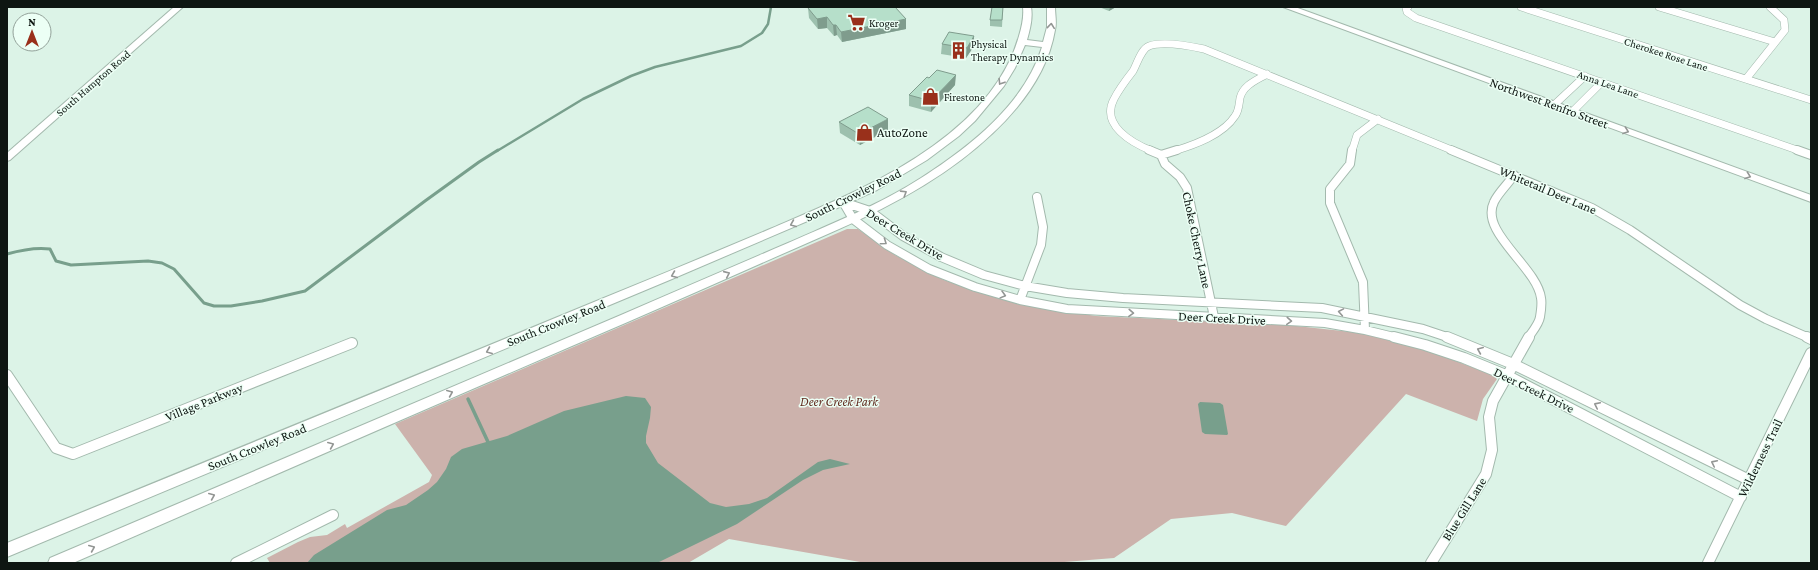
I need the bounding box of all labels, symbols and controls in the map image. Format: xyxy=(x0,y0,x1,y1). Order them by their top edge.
north arrow xyxy=(12,12,52,52)
supermarket icon: Kroger xyxy=(846,13,866,33)
text: N xyxy=(28,16,36,28)
place label: Kroger xyxy=(869,17,899,30)
one-way arrow xyxy=(1046,23,1055,29)
street label: Cherokee Rose Lane xyxy=(1623,35,1709,73)
place label: Physical Therapy Dynamics xyxy=(971,38,1053,64)
building icon: Physical Therapy Dynamics xyxy=(948,40,968,60)
street label: South Hampton Road xyxy=(53,47,133,119)
street label: Anna Lea Lane xyxy=(1576,68,1640,100)
street label: Northwest Renfro Street xyxy=(1488,75,1611,132)
one-way arrow xyxy=(999,78,1006,85)
shop icon: Firestone xyxy=(921,87,941,107)
place label: Firestone xyxy=(944,91,985,103)
shop icon: AutoZone xyxy=(854,122,874,142)
place label: AutoZone xyxy=(877,125,928,140)
one-way arrow xyxy=(1622,127,1629,135)
street label: Whitetail Deer Lane xyxy=(1497,163,1599,217)
street label: South Crowley Road xyxy=(803,165,904,225)
one-way arrow xyxy=(1744,171,1751,180)
street label: Choke Cherry Lane xyxy=(1179,190,1215,290)
one-way arrow xyxy=(900,191,907,198)
street label: Deer Creek Drive xyxy=(864,205,947,263)
one-way arrow xyxy=(790,219,797,227)
one-way arrow xyxy=(880,237,887,244)
one-way arrow xyxy=(670,270,677,278)
one-way arrow xyxy=(723,271,730,279)
one-way arrow xyxy=(999,290,1006,299)
street label: South Crowley Road xyxy=(504,296,608,350)
street label: Deer Creek Drive xyxy=(1178,308,1266,328)
one-way arrow xyxy=(1338,308,1344,316)
one-way arrow xyxy=(1128,309,1134,318)
one-way arrow xyxy=(1286,316,1292,325)
one-way arrow xyxy=(485,346,493,354)
one-way arrow xyxy=(1476,346,1483,354)
street label: Deer Creek Drive xyxy=(1491,364,1577,416)
street label: Village Parkway xyxy=(163,379,246,424)
one-way arrow xyxy=(447,390,454,398)
park label: Deer Creek Park xyxy=(800,394,879,409)
one-way arrow xyxy=(1594,402,1602,410)
street label: Wilderness Trail xyxy=(1735,416,1786,500)
street label: South Crowley Road xyxy=(205,420,309,474)
one-way arrow xyxy=(327,442,334,450)
one-way arrow xyxy=(1711,460,1718,468)
street label: Blue Gill Lane xyxy=(1439,474,1489,543)
one-way arrow xyxy=(207,493,215,501)
one-way arrow xyxy=(89,544,96,552)

